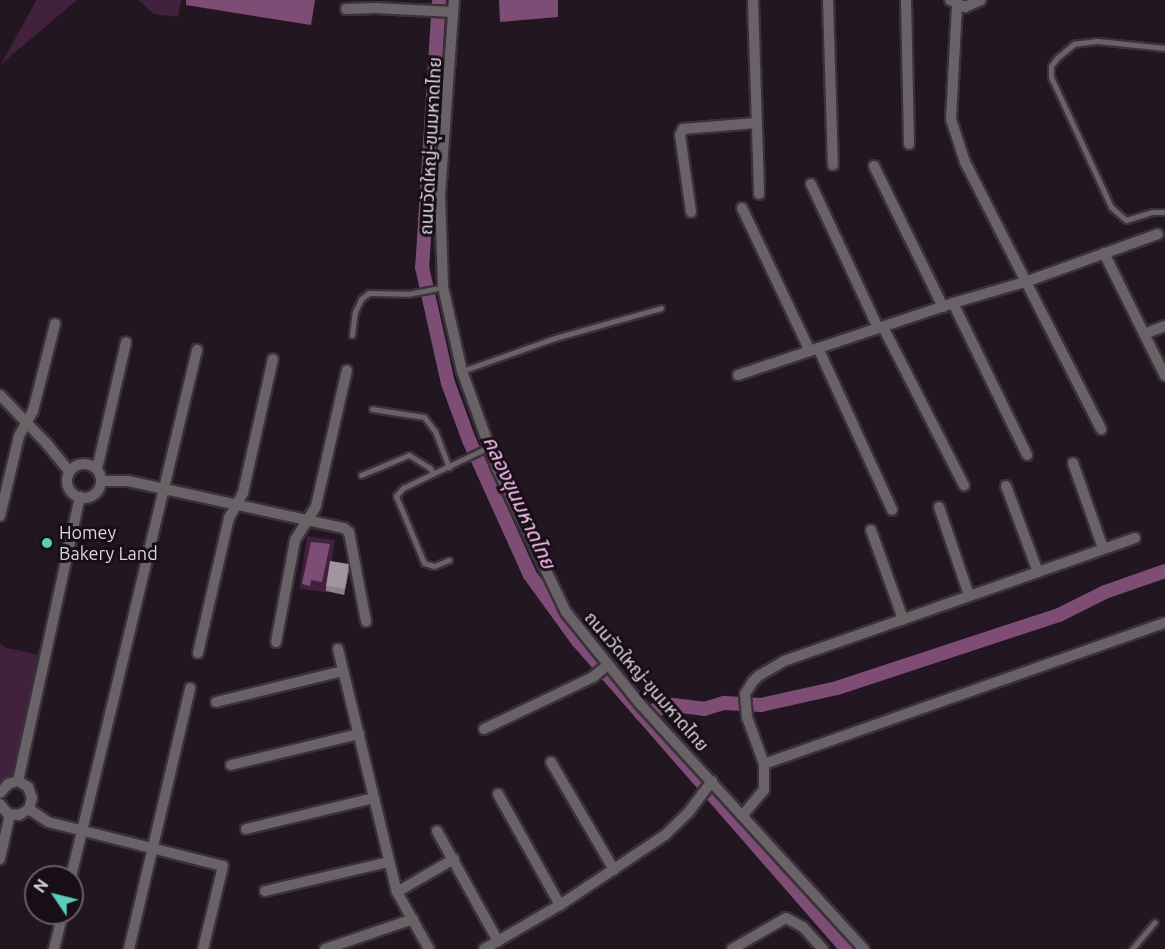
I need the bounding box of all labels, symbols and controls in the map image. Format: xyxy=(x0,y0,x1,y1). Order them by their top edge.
street label: ถนนวัดใหญ่-ขุนมหาดไทย xyxy=(415,56,445,236)
water label: คลองขุนมหาดไทย xyxy=(479,432,561,572)
place label: Homey Bakery Land xyxy=(59,522,158,564)
marker: Homey Bakery Land xyxy=(40,536,54,550)
street label: ถนนวัดใหญ่-ขุนมหาดไทย xyxy=(580,607,714,755)
north arrow xyxy=(24,865,84,925)
text: N xyxy=(30,876,52,896)

